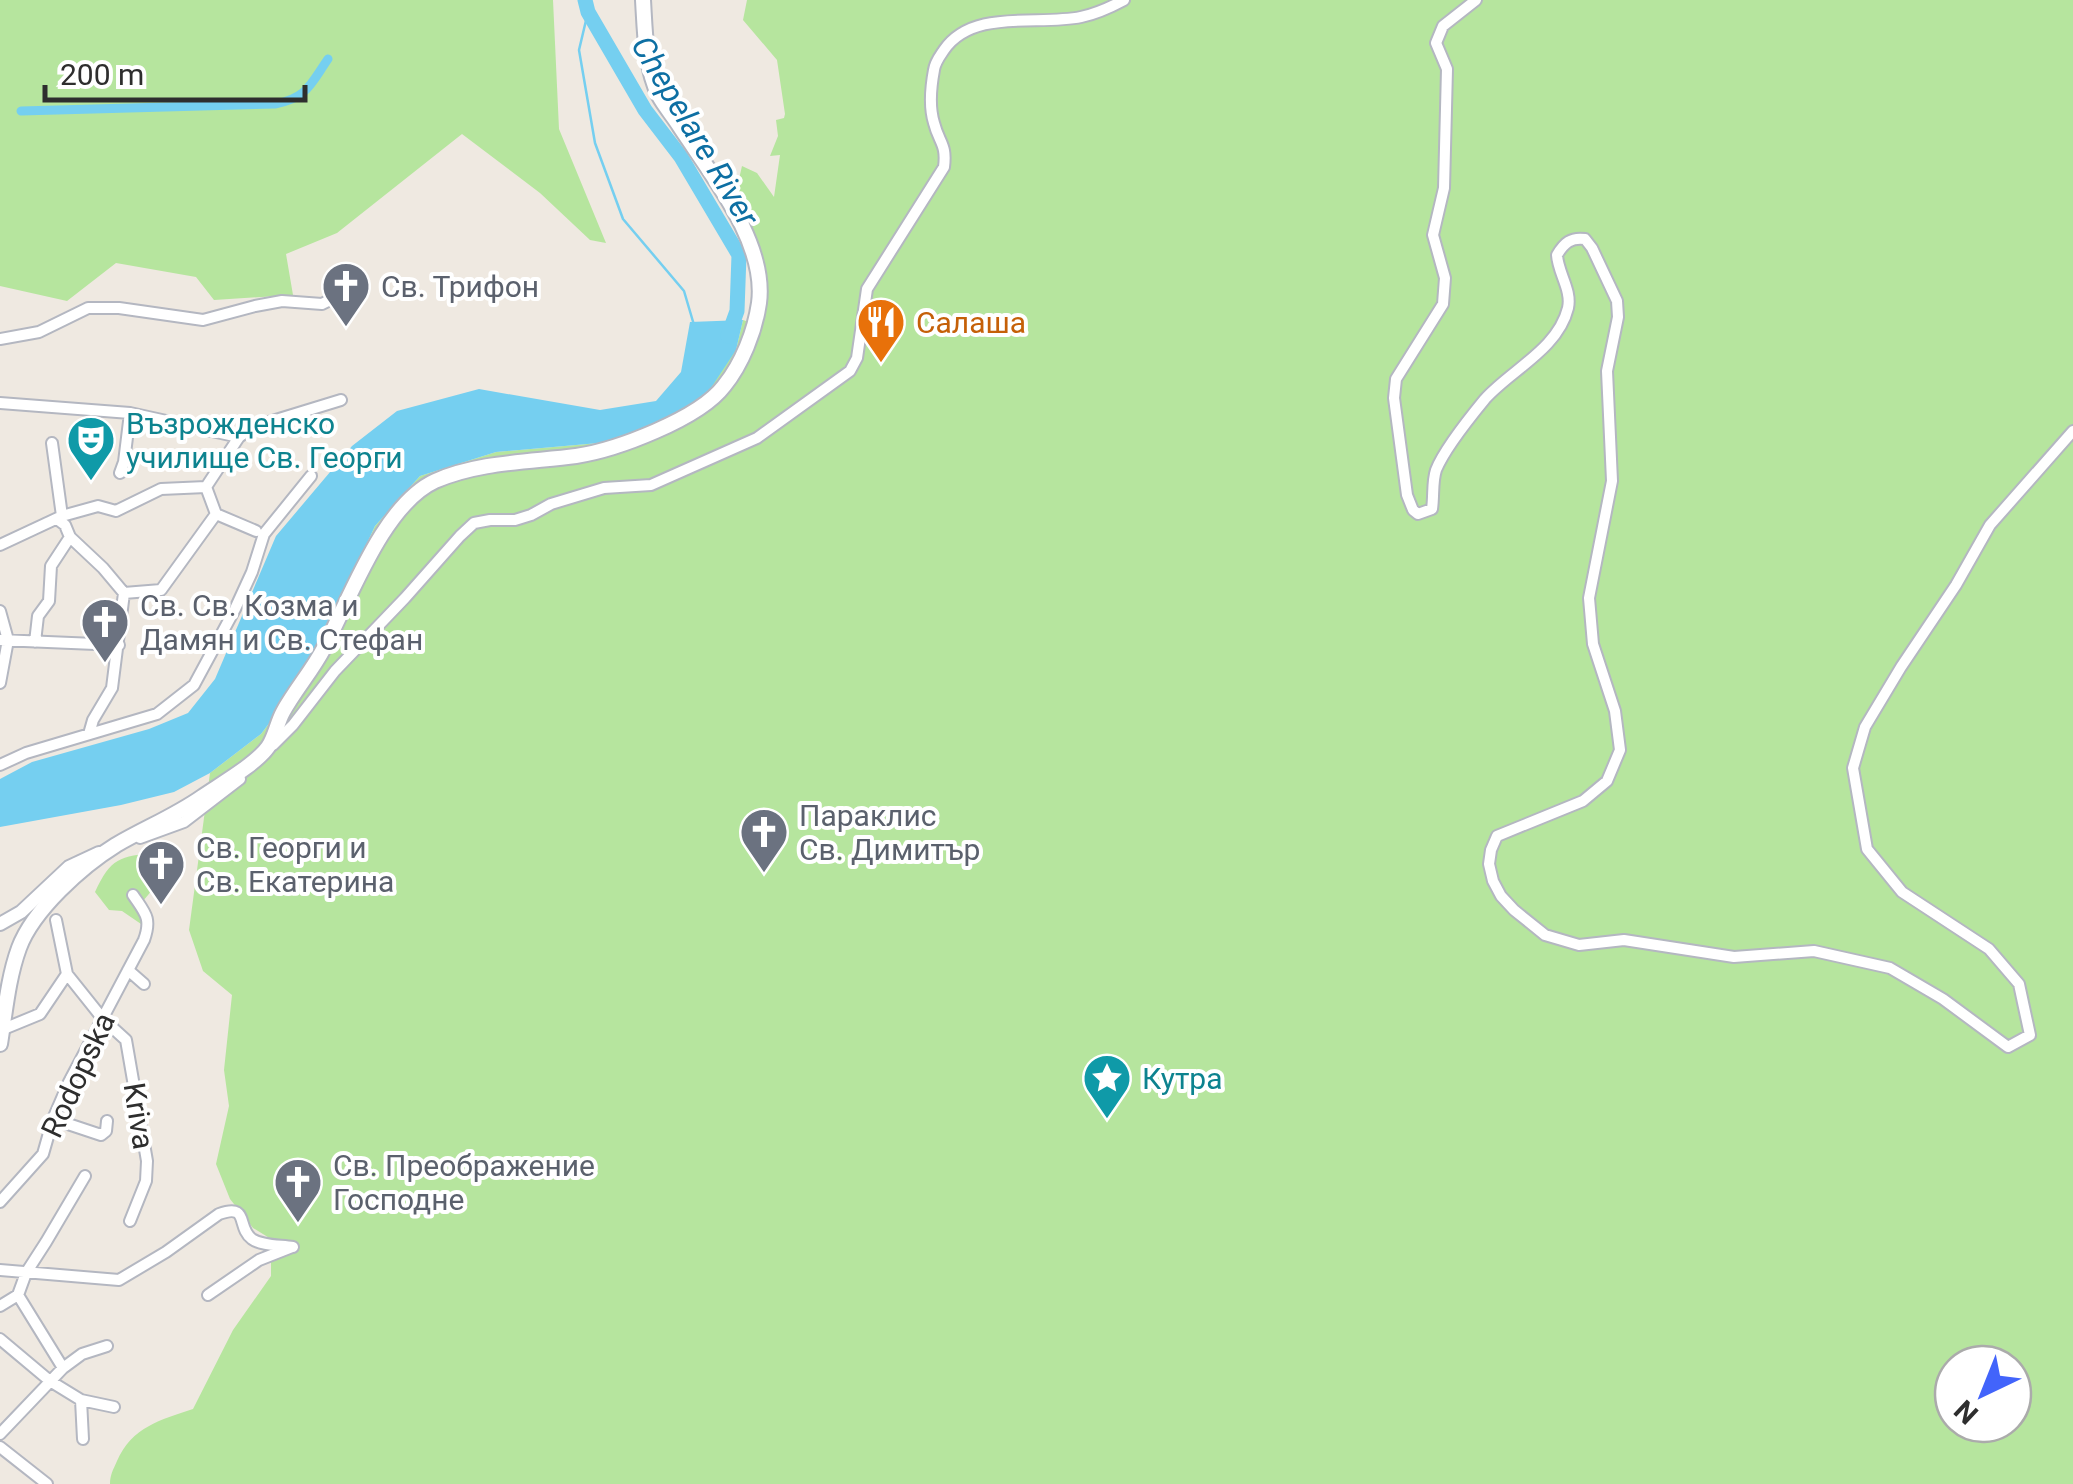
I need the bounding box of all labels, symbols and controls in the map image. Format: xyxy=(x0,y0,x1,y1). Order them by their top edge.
water label: Chepelare River xyxy=(623,29,767,234)
scale bar xyxy=(45,40,305,102)
text: 200 m xyxy=(60,57,144,92)
church icon: Св. Трифон xyxy=(320,260,372,328)
place label: Св. Трифон xyxy=(381,269,539,304)
restaurant icon: Салаша xyxy=(855,296,907,364)
place label: Салаша xyxy=(916,305,1026,340)
place label: Възрожденско училище Св. Георги xyxy=(126,406,403,475)
theatre icon: Възрожденско училище Св. Георги xyxy=(65,414,117,482)
place label: Св. Св. Козма и Дамян и Св. Стефан xyxy=(140,588,423,657)
church icon: Св. Св. Козма и Дамян и Св. Стефан xyxy=(79,596,131,664)
place label: Параклис Св. Димитър xyxy=(799,798,980,867)
church icon: Параклис Св. Димитър xyxy=(738,806,790,874)
place label: Св. Георги и Св. Екатерина xyxy=(196,830,394,899)
church icon: Св. Георги и Св. Екатерина xyxy=(135,838,187,906)
street label: Rodopska xyxy=(34,1007,122,1143)
place icon: Кутра xyxy=(1081,1052,1133,1120)
place label: Кутра xyxy=(1142,1061,1222,1096)
street label: Kriva xyxy=(116,1080,162,1152)
place label: Св. Преображение Господне xyxy=(333,1148,595,1217)
church icon: Св. Преображение Господне xyxy=(272,1156,324,1224)
north arrow xyxy=(1933,1344,2033,1444)
text: N xyxy=(1948,1393,1985,1431)

